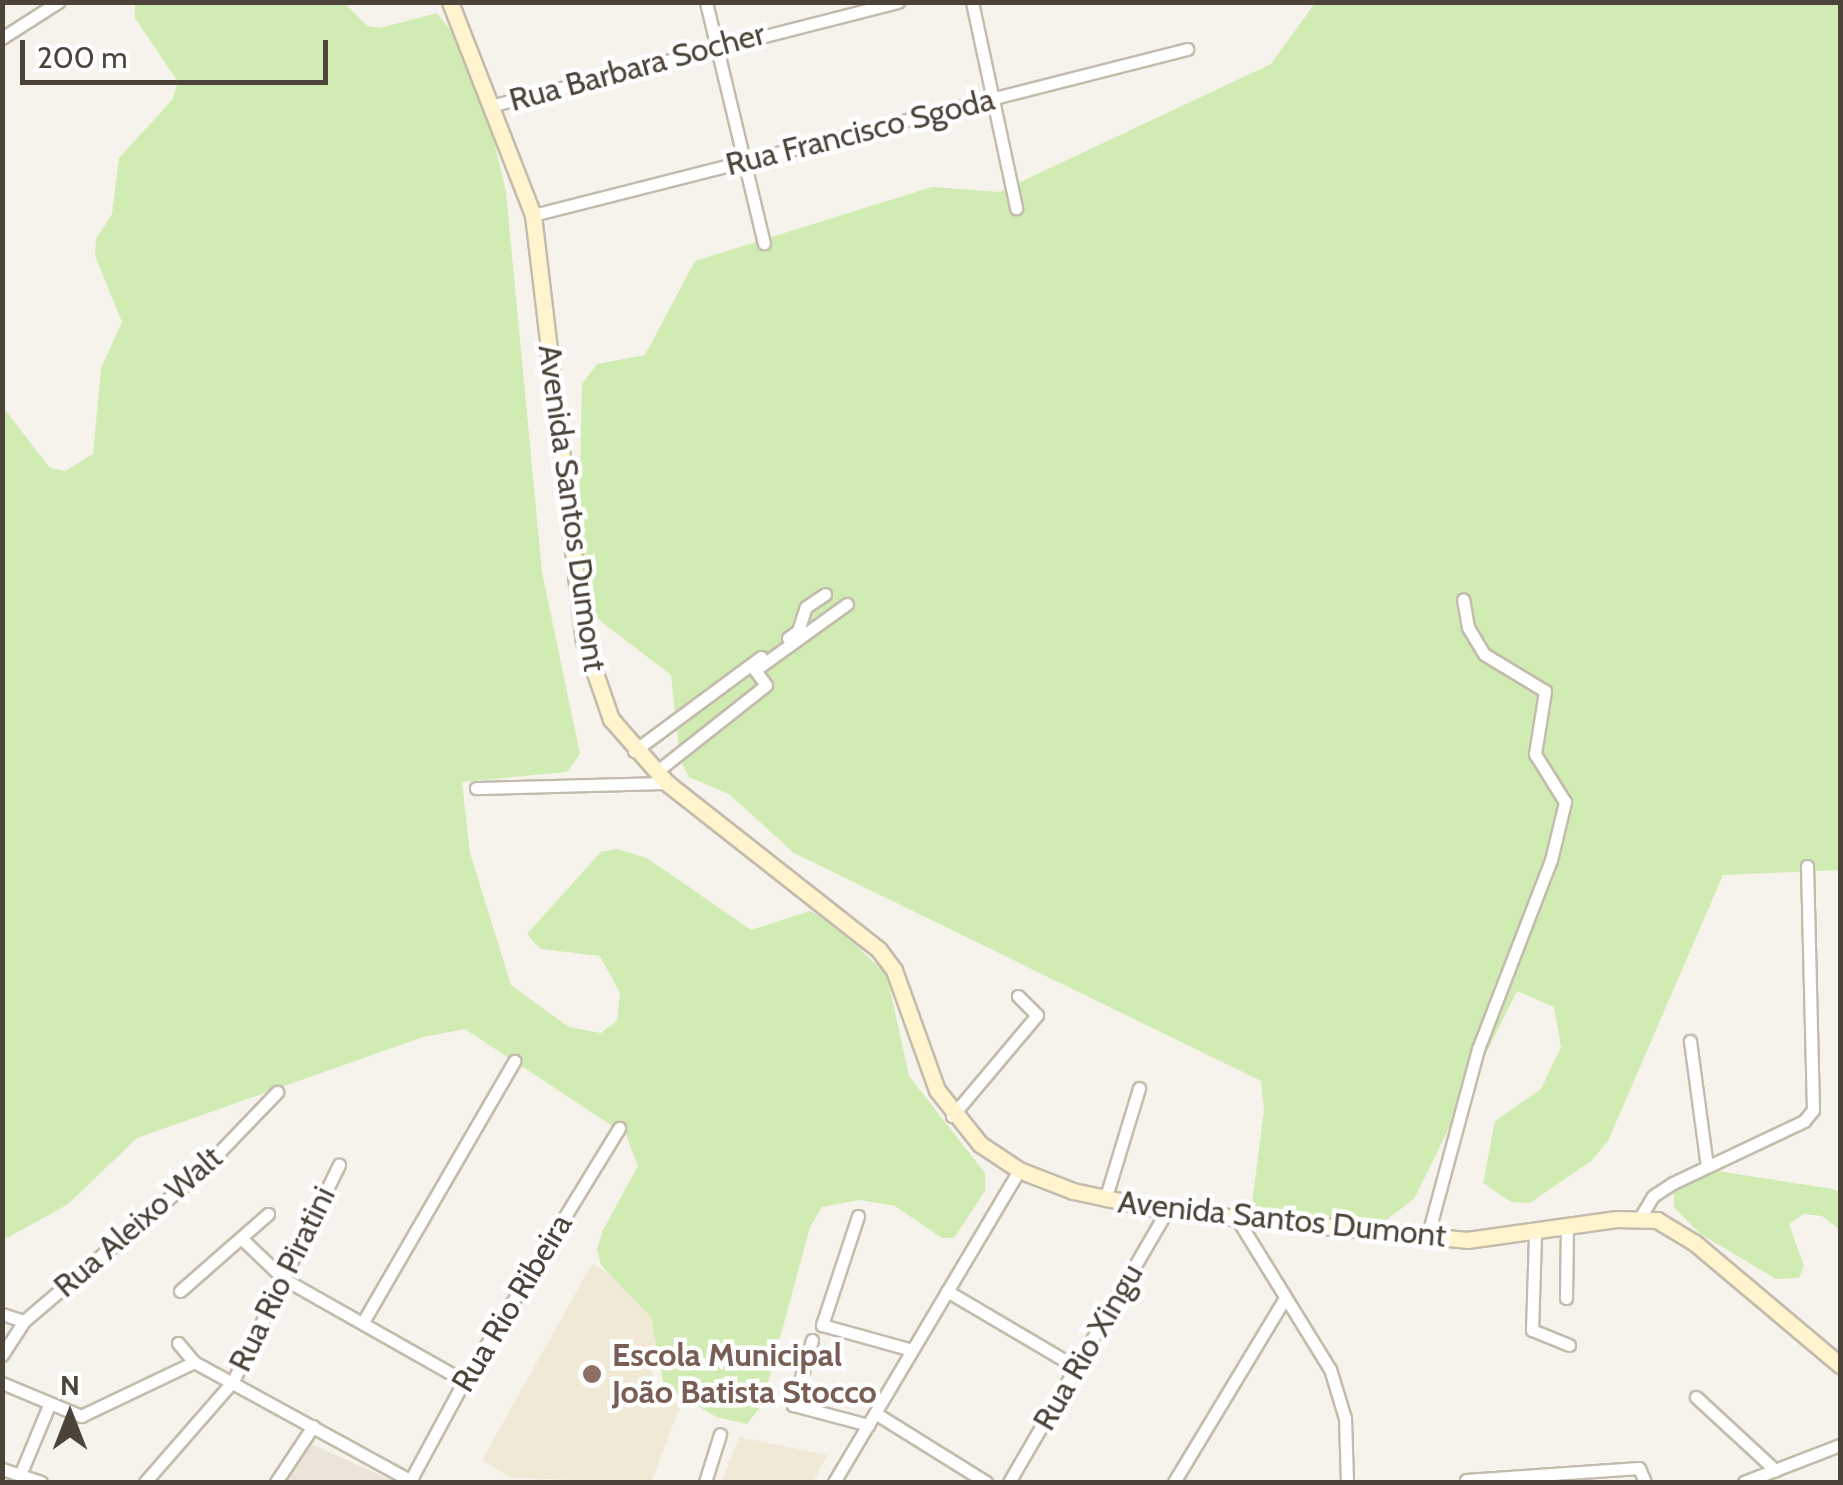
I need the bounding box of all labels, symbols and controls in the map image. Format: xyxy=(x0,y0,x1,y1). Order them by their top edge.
street label: Rua Barbara Socher xyxy=(505,14,769,120)
scale bar xyxy=(25,20,332,82)
text: 200 m xyxy=(37,39,128,76)
street label: Rua Francisco Sgoda xyxy=(722,80,998,184)
street label: Avenida Santos Dumont xyxy=(530,342,614,674)
street label: Rua Aleixo Walt xyxy=(46,1139,230,1305)
street label: Rua Rio Piratini xyxy=(221,1180,343,1378)
street label: Avenida Santos Dumont xyxy=(1116,1183,1448,1255)
street label: Rua Rio Ribeira xyxy=(444,1207,580,1399)
street label: Rua Rio Xingu xyxy=(1025,1257,1151,1437)
place label: Escola Municipal João Batista Stocco xyxy=(612,1337,877,1412)
marker: Escola Municipal João Batista Stocco xyxy=(581,1363,603,1385)
north arrow xyxy=(20,1365,120,1465)
text: N xyxy=(60,1368,80,1402)

